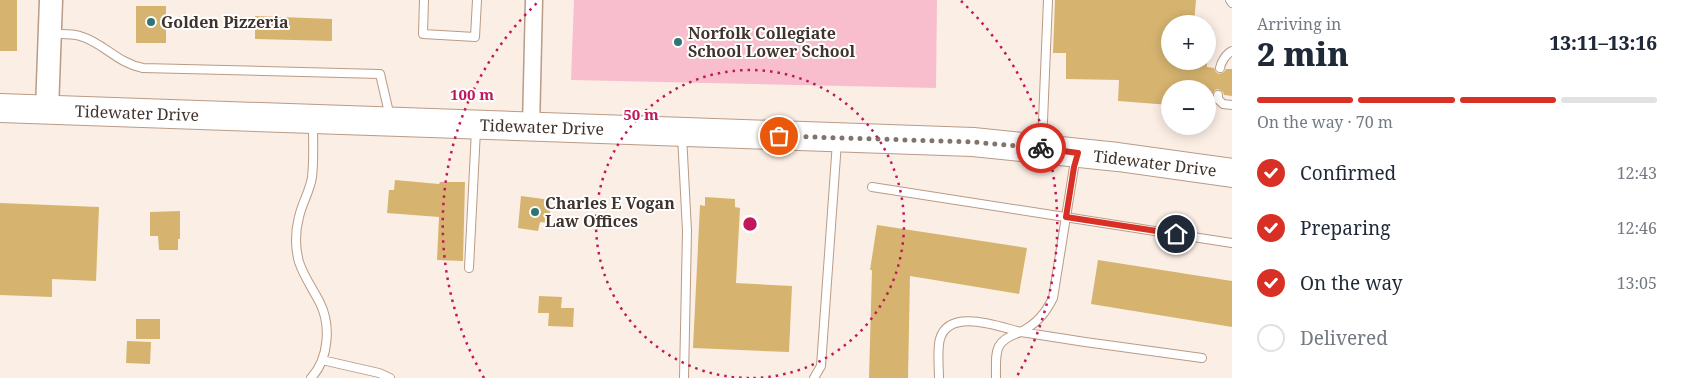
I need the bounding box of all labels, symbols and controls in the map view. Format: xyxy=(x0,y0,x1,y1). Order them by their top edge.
place label: Golden Pizzeria xyxy=(161,11,289,33)
text: Arriving in xyxy=(1257,13,1341,35)
map controls xyxy=(1161,15,1216,135)
button: + xyxy=(1161,15,1216,70)
marker: Golden Pizzeria xyxy=(145,16,157,28)
place label: Norfolk Collegiate School Lower School xyxy=(688,22,855,62)
text: 13:11–13:16 xyxy=(1549,30,1657,56)
text: 2 min xyxy=(1257,32,1349,75)
marker: Norfolk Collegiate School Lower School xyxy=(672,36,684,48)
button: − xyxy=(1161,80,1216,135)
text: 100 m xyxy=(450,84,494,104)
street label: Tidewater Drive xyxy=(75,100,199,126)
text: 50 m xyxy=(623,104,659,124)
text: On the way · 70 m xyxy=(1257,111,1393,133)
street label: Tidewater Drive xyxy=(480,114,604,140)
pin xyxy=(758,115,800,157)
icon: bag xyxy=(765,122,793,150)
courier xyxy=(1016,123,1066,173)
icon: bike xyxy=(1027,134,1055,162)
street label: Tidewater Drive xyxy=(1092,145,1218,181)
icon: check xyxy=(1257,159,1285,187)
text: Confirmed xyxy=(1300,160,1396,186)
text: 12:43 xyxy=(1617,162,1657,184)
place label: Charles E Vogan Law Offices xyxy=(545,192,675,232)
marker: Charles E Vogan Law Offices xyxy=(529,206,541,218)
pin xyxy=(1155,213,1197,255)
icon: check xyxy=(1257,214,1285,242)
centre of rings xyxy=(741,215,759,233)
text: Preparing xyxy=(1300,215,1390,241)
text: 12:46 xyxy=(1617,217,1657,239)
icon: home xyxy=(1162,220,1190,248)
icon: check xyxy=(1257,269,1285,297)
text: On the way xyxy=(1300,270,1403,296)
text: 13:05 xyxy=(1617,272,1657,294)
text: Delivered xyxy=(1300,325,1388,351)

